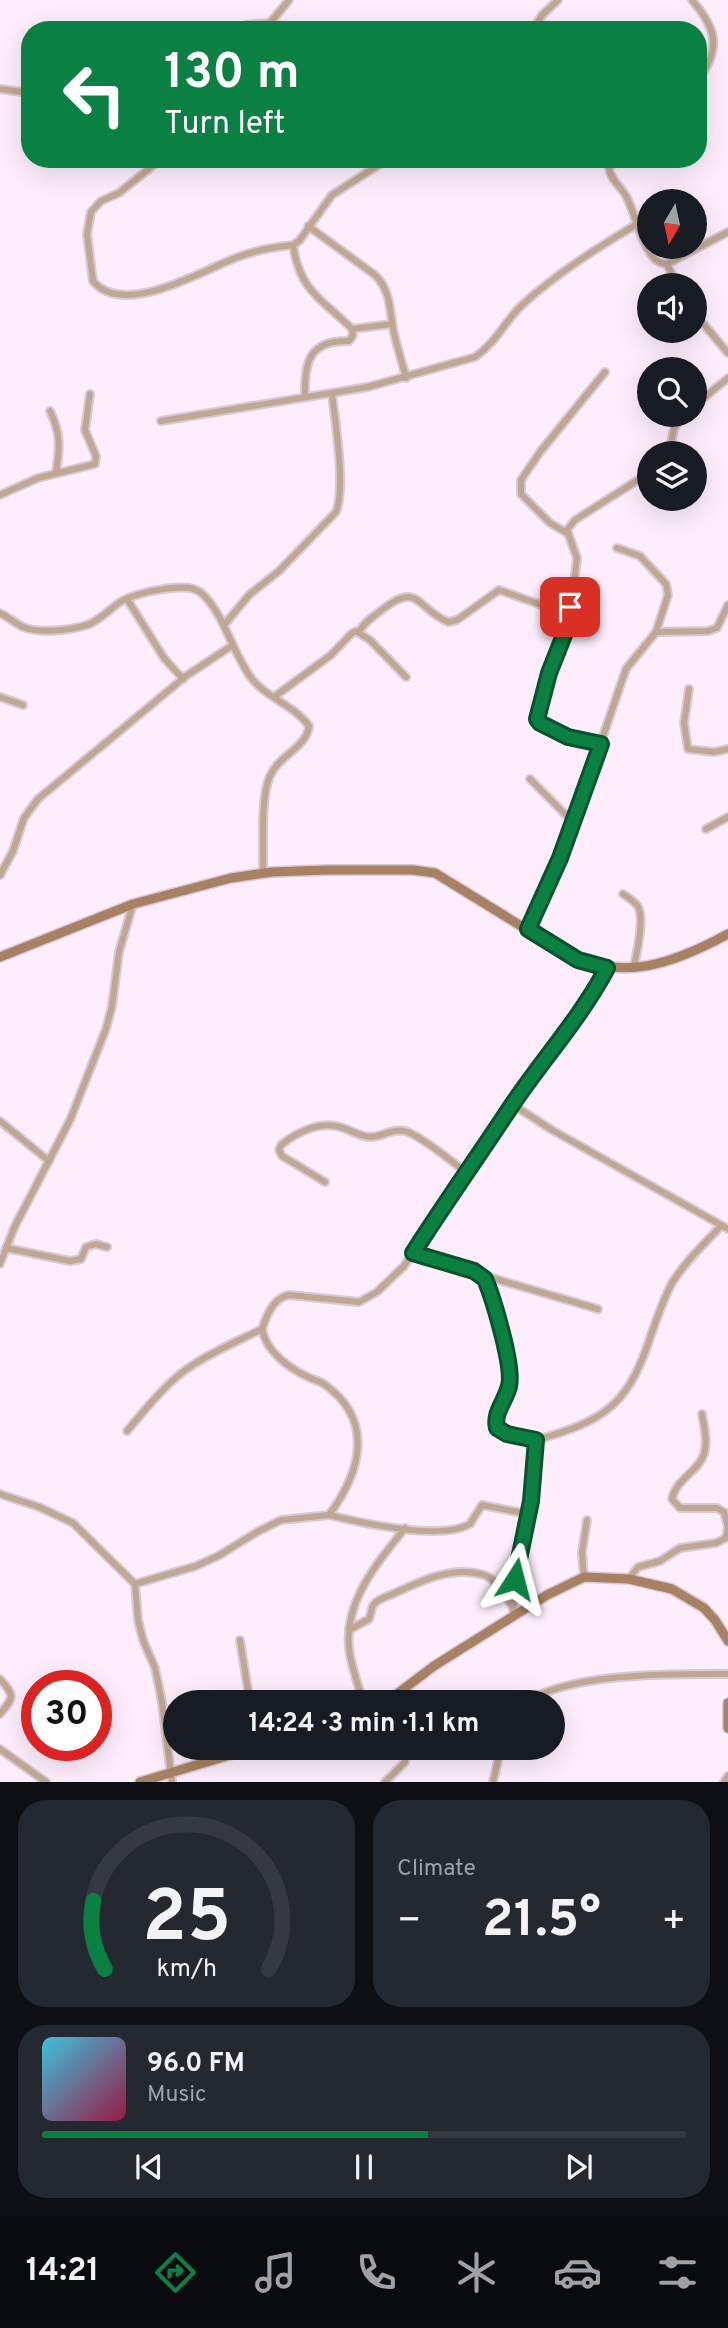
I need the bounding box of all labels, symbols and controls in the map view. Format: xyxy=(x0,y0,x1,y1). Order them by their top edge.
text: 130 m xyxy=(164,44,300,106)
icon: left xyxy=(49,49,140,140)
text: Turn left xyxy=(164,105,285,145)
north arrow xyxy=(637,189,707,259)
map controls xyxy=(637,189,707,511)
button: sound xyxy=(637,273,707,343)
button: search xyxy=(637,357,707,427)
button: layers xyxy=(637,441,707,511)
pin xyxy=(540,577,600,637)
icon: arrive xyxy=(551,588,589,626)
position arrow xyxy=(478,1542,552,1616)
speed limit sign: 30 xyxy=(21,1670,112,1761)
text: 14:24 · 3 min · 1.1 km xyxy=(249,1708,479,1741)
text: Climate xyxy=(397,1855,476,1884)
text: 25 xyxy=(142,1876,231,1968)
text: 21.5° xyxy=(482,1889,601,1955)
text: − xyxy=(397,1898,422,1947)
text: + xyxy=(661,1898,686,1947)
text: km/h xyxy=(156,1954,217,1986)
text: 96.0 FM xyxy=(147,2048,245,2081)
text: Music xyxy=(147,2081,207,2110)
icon: previous xyxy=(130,2148,168,2186)
icon: pause xyxy=(345,2148,383,2186)
icon: next xyxy=(560,2148,598,2186)
icon: directions xyxy=(151,2248,200,2297)
icon: music xyxy=(251,2248,300,2297)
icon: phone xyxy=(352,2248,401,2297)
icon: climate xyxy=(452,2248,501,2297)
icon: car xyxy=(553,2248,602,2297)
icon: filters xyxy=(653,2248,702,2297)
text: 14:21 xyxy=(26,2252,99,2292)

